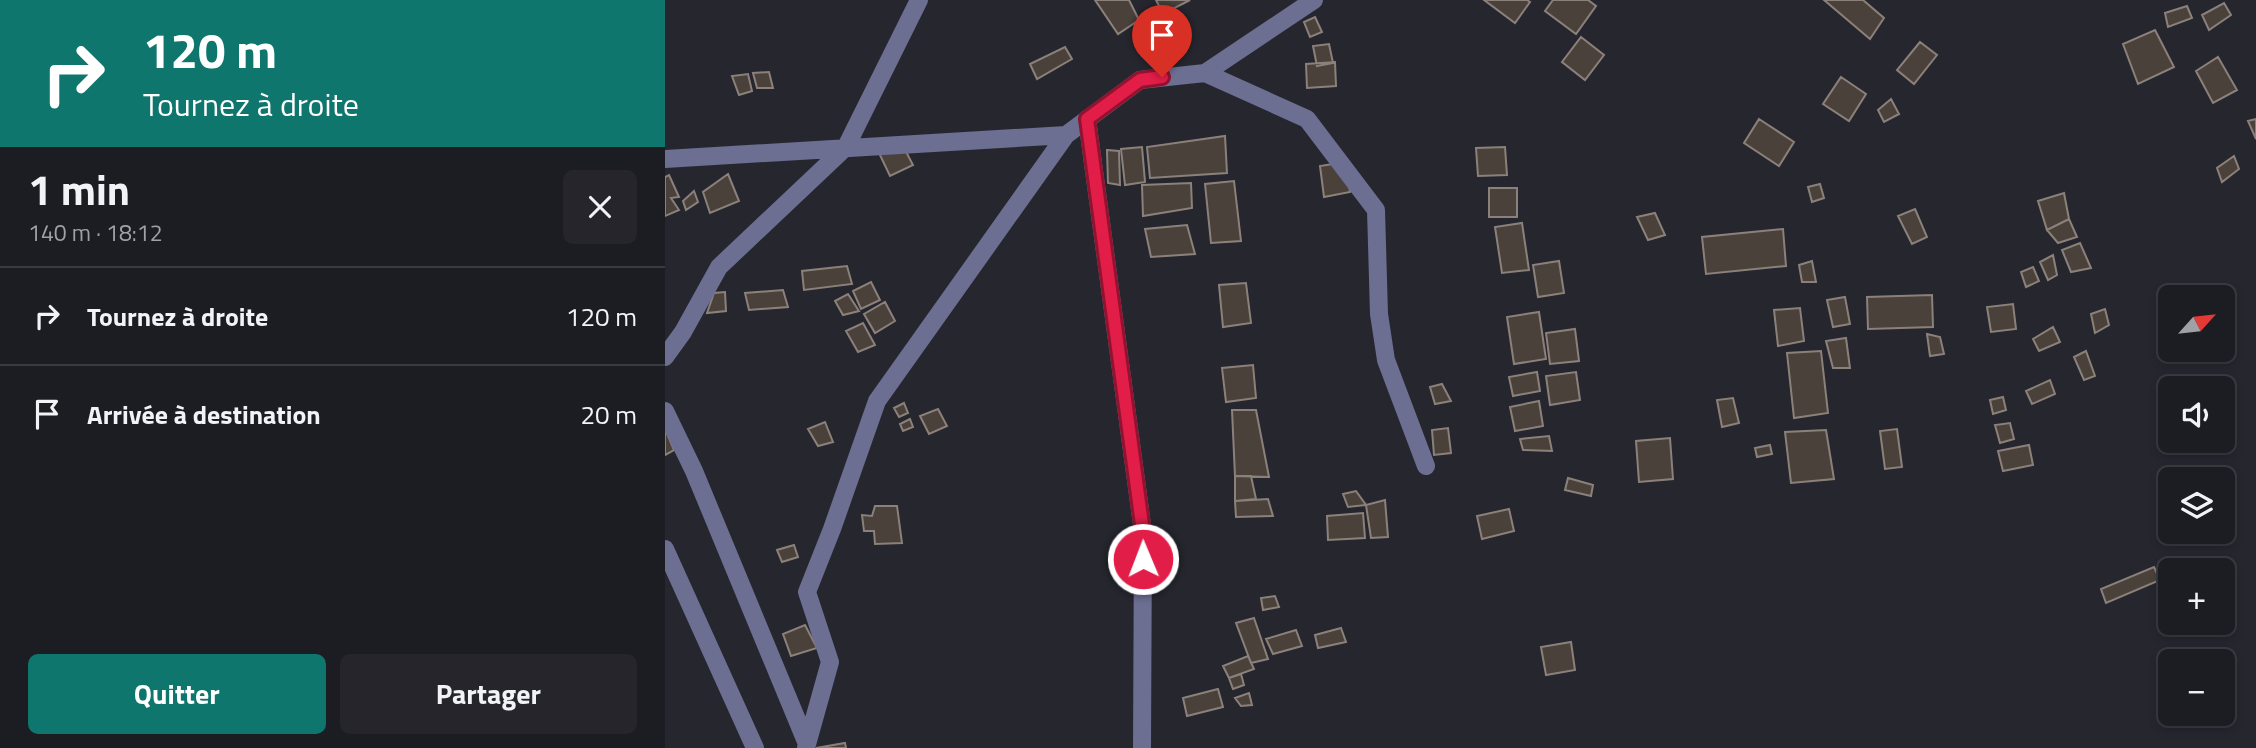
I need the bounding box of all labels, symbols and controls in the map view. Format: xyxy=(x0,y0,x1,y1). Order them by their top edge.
pin xyxy=(1132,5,1192,77)
text: 120 m xyxy=(143,12,277,87)
icon: arrive xyxy=(1143,16,1181,54)
icon: right xyxy=(28,28,119,119)
text: Tournez à droite xyxy=(143,80,359,128)
text: 1 min xyxy=(28,157,130,221)
button: close xyxy=(563,170,637,244)
text: 140 m · 18:12 xyxy=(28,215,163,250)
north arrow xyxy=(2158,285,2235,362)
map controls xyxy=(2158,285,2235,726)
icon: right xyxy=(28,297,66,335)
text: Tournez à droite xyxy=(87,297,268,336)
text: 120 m xyxy=(566,297,637,336)
button: sound xyxy=(2158,376,2235,453)
icon: arrive xyxy=(28,395,66,433)
text: Arrivée à destination xyxy=(87,395,321,434)
text: 20 m xyxy=(580,395,637,434)
button: layers xyxy=(2158,467,2235,544)
position arrow xyxy=(1106,522,1180,596)
button: + xyxy=(2158,558,2235,635)
button: − xyxy=(2158,649,2235,726)
button: Quitter xyxy=(28,654,326,734)
button: Partager xyxy=(340,654,637,734)

